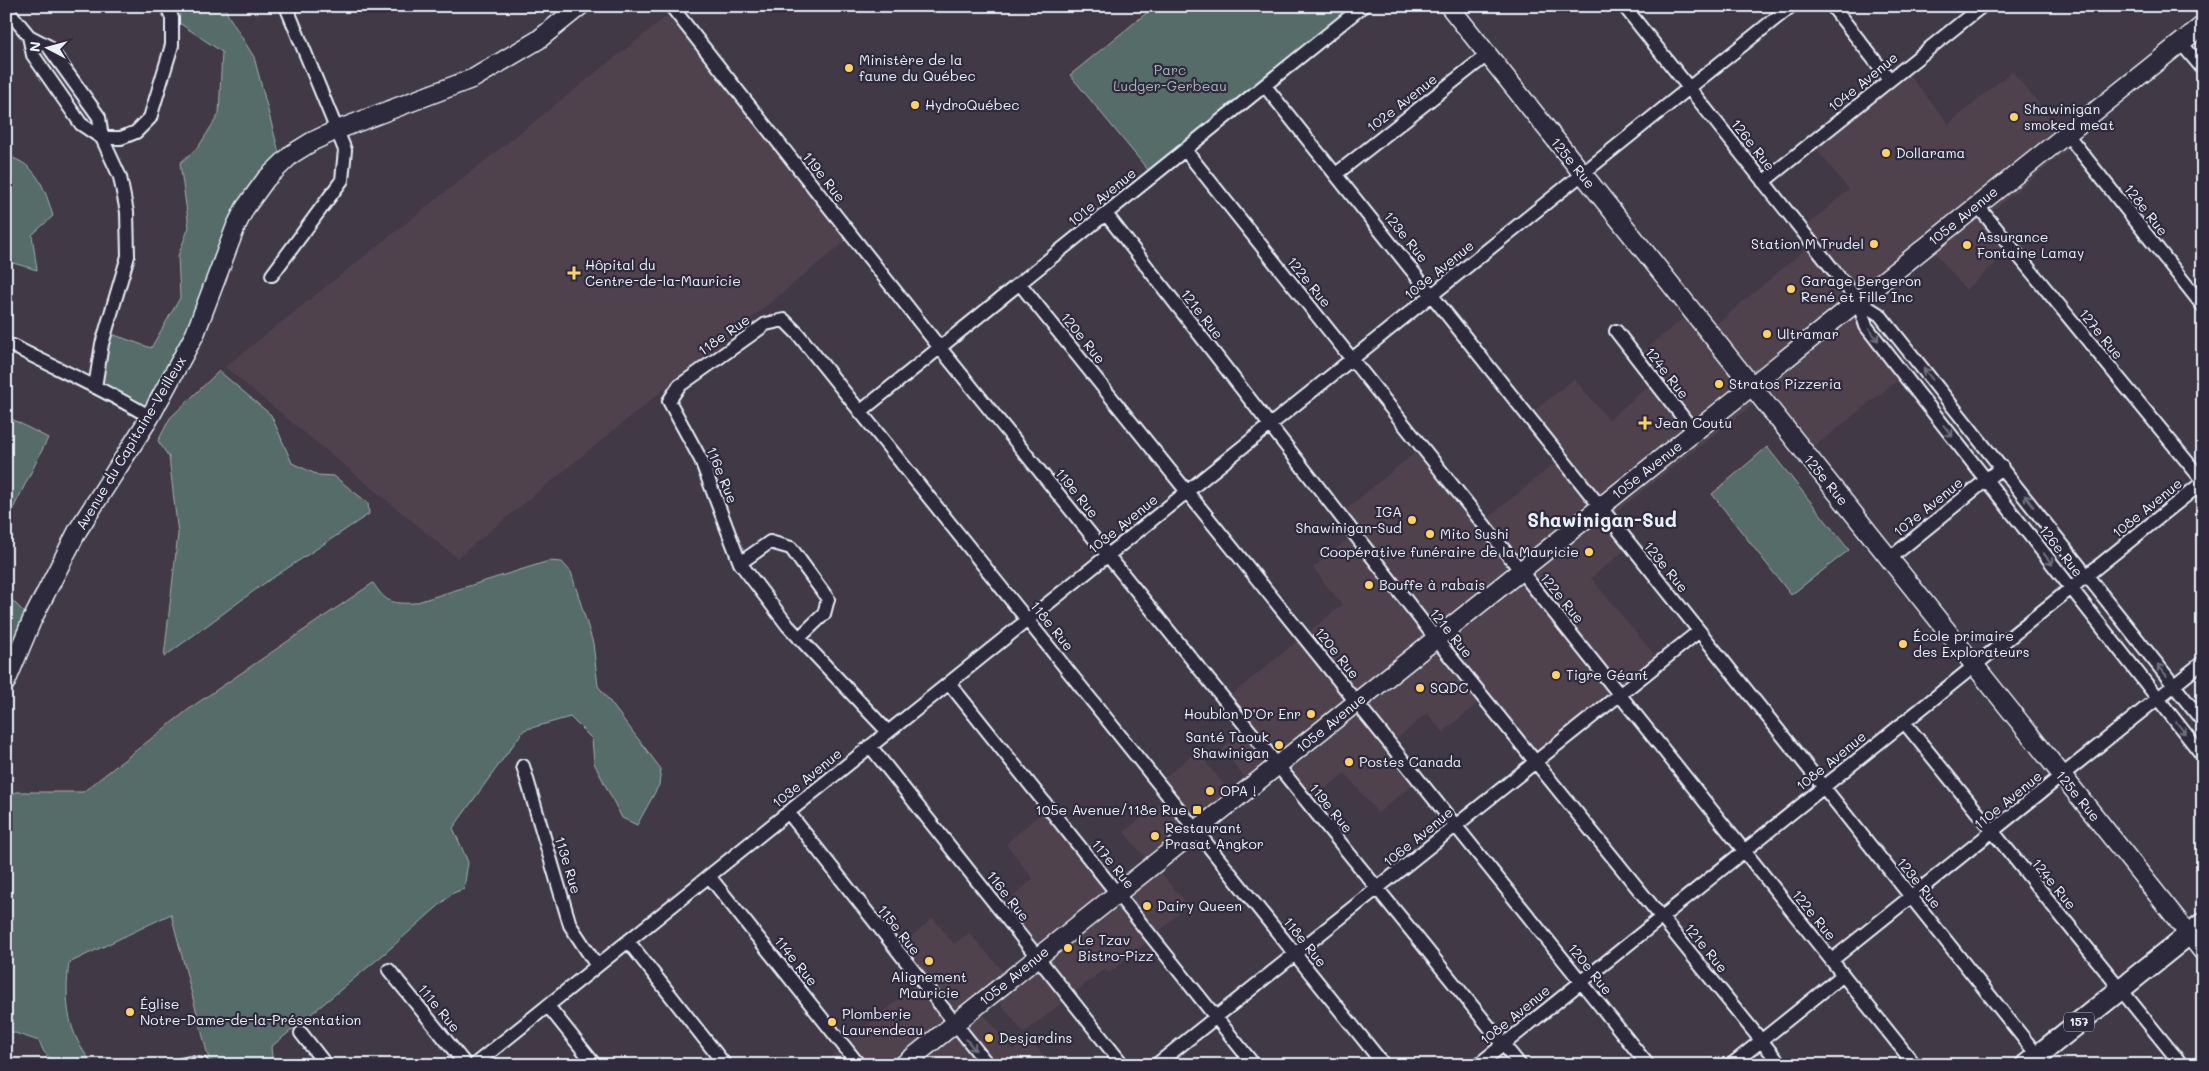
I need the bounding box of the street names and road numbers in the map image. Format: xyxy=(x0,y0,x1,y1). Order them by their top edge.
street label: 104e Avenue xyxy=(1824,48,1902,116)
street label: 102e Avenue xyxy=(1363,69,1441,136)
street label: 126e Rue xyxy=(1727,115,1780,175)
street label: 125e Rue xyxy=(1547,133,1600,192)
street label: 119e Rue xyxy=(799,148,850,206)
street label: 101e Avenue xyxy=(1064,163,1140,230)
street label: 128e Rue xyxy=(2120,180,2173,240)
street label: 105e Avenue xyxy=(1924,182,2002,250)
street label: 123e Rue xyxy=(1380,207,1433,266)
street label: 103e Avenue xyxy=(1400,236,1478,304)
street label: 122e Rue xyxy=(1283,252,1336,311)
street label: 121e Rue xyxy=(1177,285,1228,343)
street label: 127e Rue xyxy=(2075,304,2128,363)
street label: 120e Rue xyxy=(1057,308,1110,367)
street label: 118e Rue xyxy=(694,310,754,359)
street label: 124e Rue xyxy=(1641,343,1694,402)
street label: Avenue du Capitaine-Veilleux xyxy=(71,352,190,533)
street label: 105e Avenue xyxy=(1607,436,1686,503)
street label: 116e Rue xyxy=(703,444,742,506)
street label: 125e Rue xyxy=(1800,450,1853,509)
street label: 119e Rue xyxy=(1051,464,1103,522)
street label: 107e Avenue xyxy=(1889,473,1966,541)
street label: 108e Avenue xyxy=(2108,473,2186,542)
street label: 103e Avenue xyxy=(1084,490,1162,558)
street label: 126e Rue xyxy=(2035,521,2088,581)
street label: 123e Rue xyxy=(1640,537,1693,596)
street label: 122e Rue xyxy=(1536,568,1589,627)
street label: 118e Rue xyxy=(1026,597,1078,655)
street label: 121e Rue xyxy=(1426,604,1477,661)
street label: 120e Rue xyxy=(1311,623,1364,682)
street label: 105e Avenue xyxy=(1292,689,1370,757)
street label: 108e Avenue xyxy=(1792,726,1870,795)
street label: 103e Avenue xyxy=(768,744,846,812)
street label: 110e Avenue xyxy=(1970,766,2046,833)
street label: 125e Rue xyxy=(2052,766,2105,825)
street label: 119e Rue xyxy=(1305,779,1357,837)
street label: 106e Avenue xyxy=(1379,802,1457,871)
street label: 113e Rue xyxy=(551,834,586,896)
street label: 117e Rue xyxy=(1088,835,1139,892)
street label: 123e Rue xyxy=(1893,853,1946,912)
street label: 124e Rue xyxy=(2028,854,2081,913)
street label: 116e Rue xyxy=(983,866,1034,925)
street label: 122e Rue xyxy=(1788,885,1841,944)
street label: 115e Rue xyxy=(874,901,925,959)
street label: 118e Rue xyxy=(1279,913,1331,971)
street label: 121e Rue xyxy=(1681,919,1732,976)
street label: 114e Rue xyxy=(770,932,822,990)
street label: 120e Rue xyxy=(1564,939,1617,998)
street label: 105e Avenue xyxy=(975,942,1053,1010)
street label: 111e Rue xyxy=(414,979,465,1036)
street label: 108e Avenue xyxy=(1476,980,1554,1049)
road number: 157 xyxy=(2064,1012,2094,1032)

